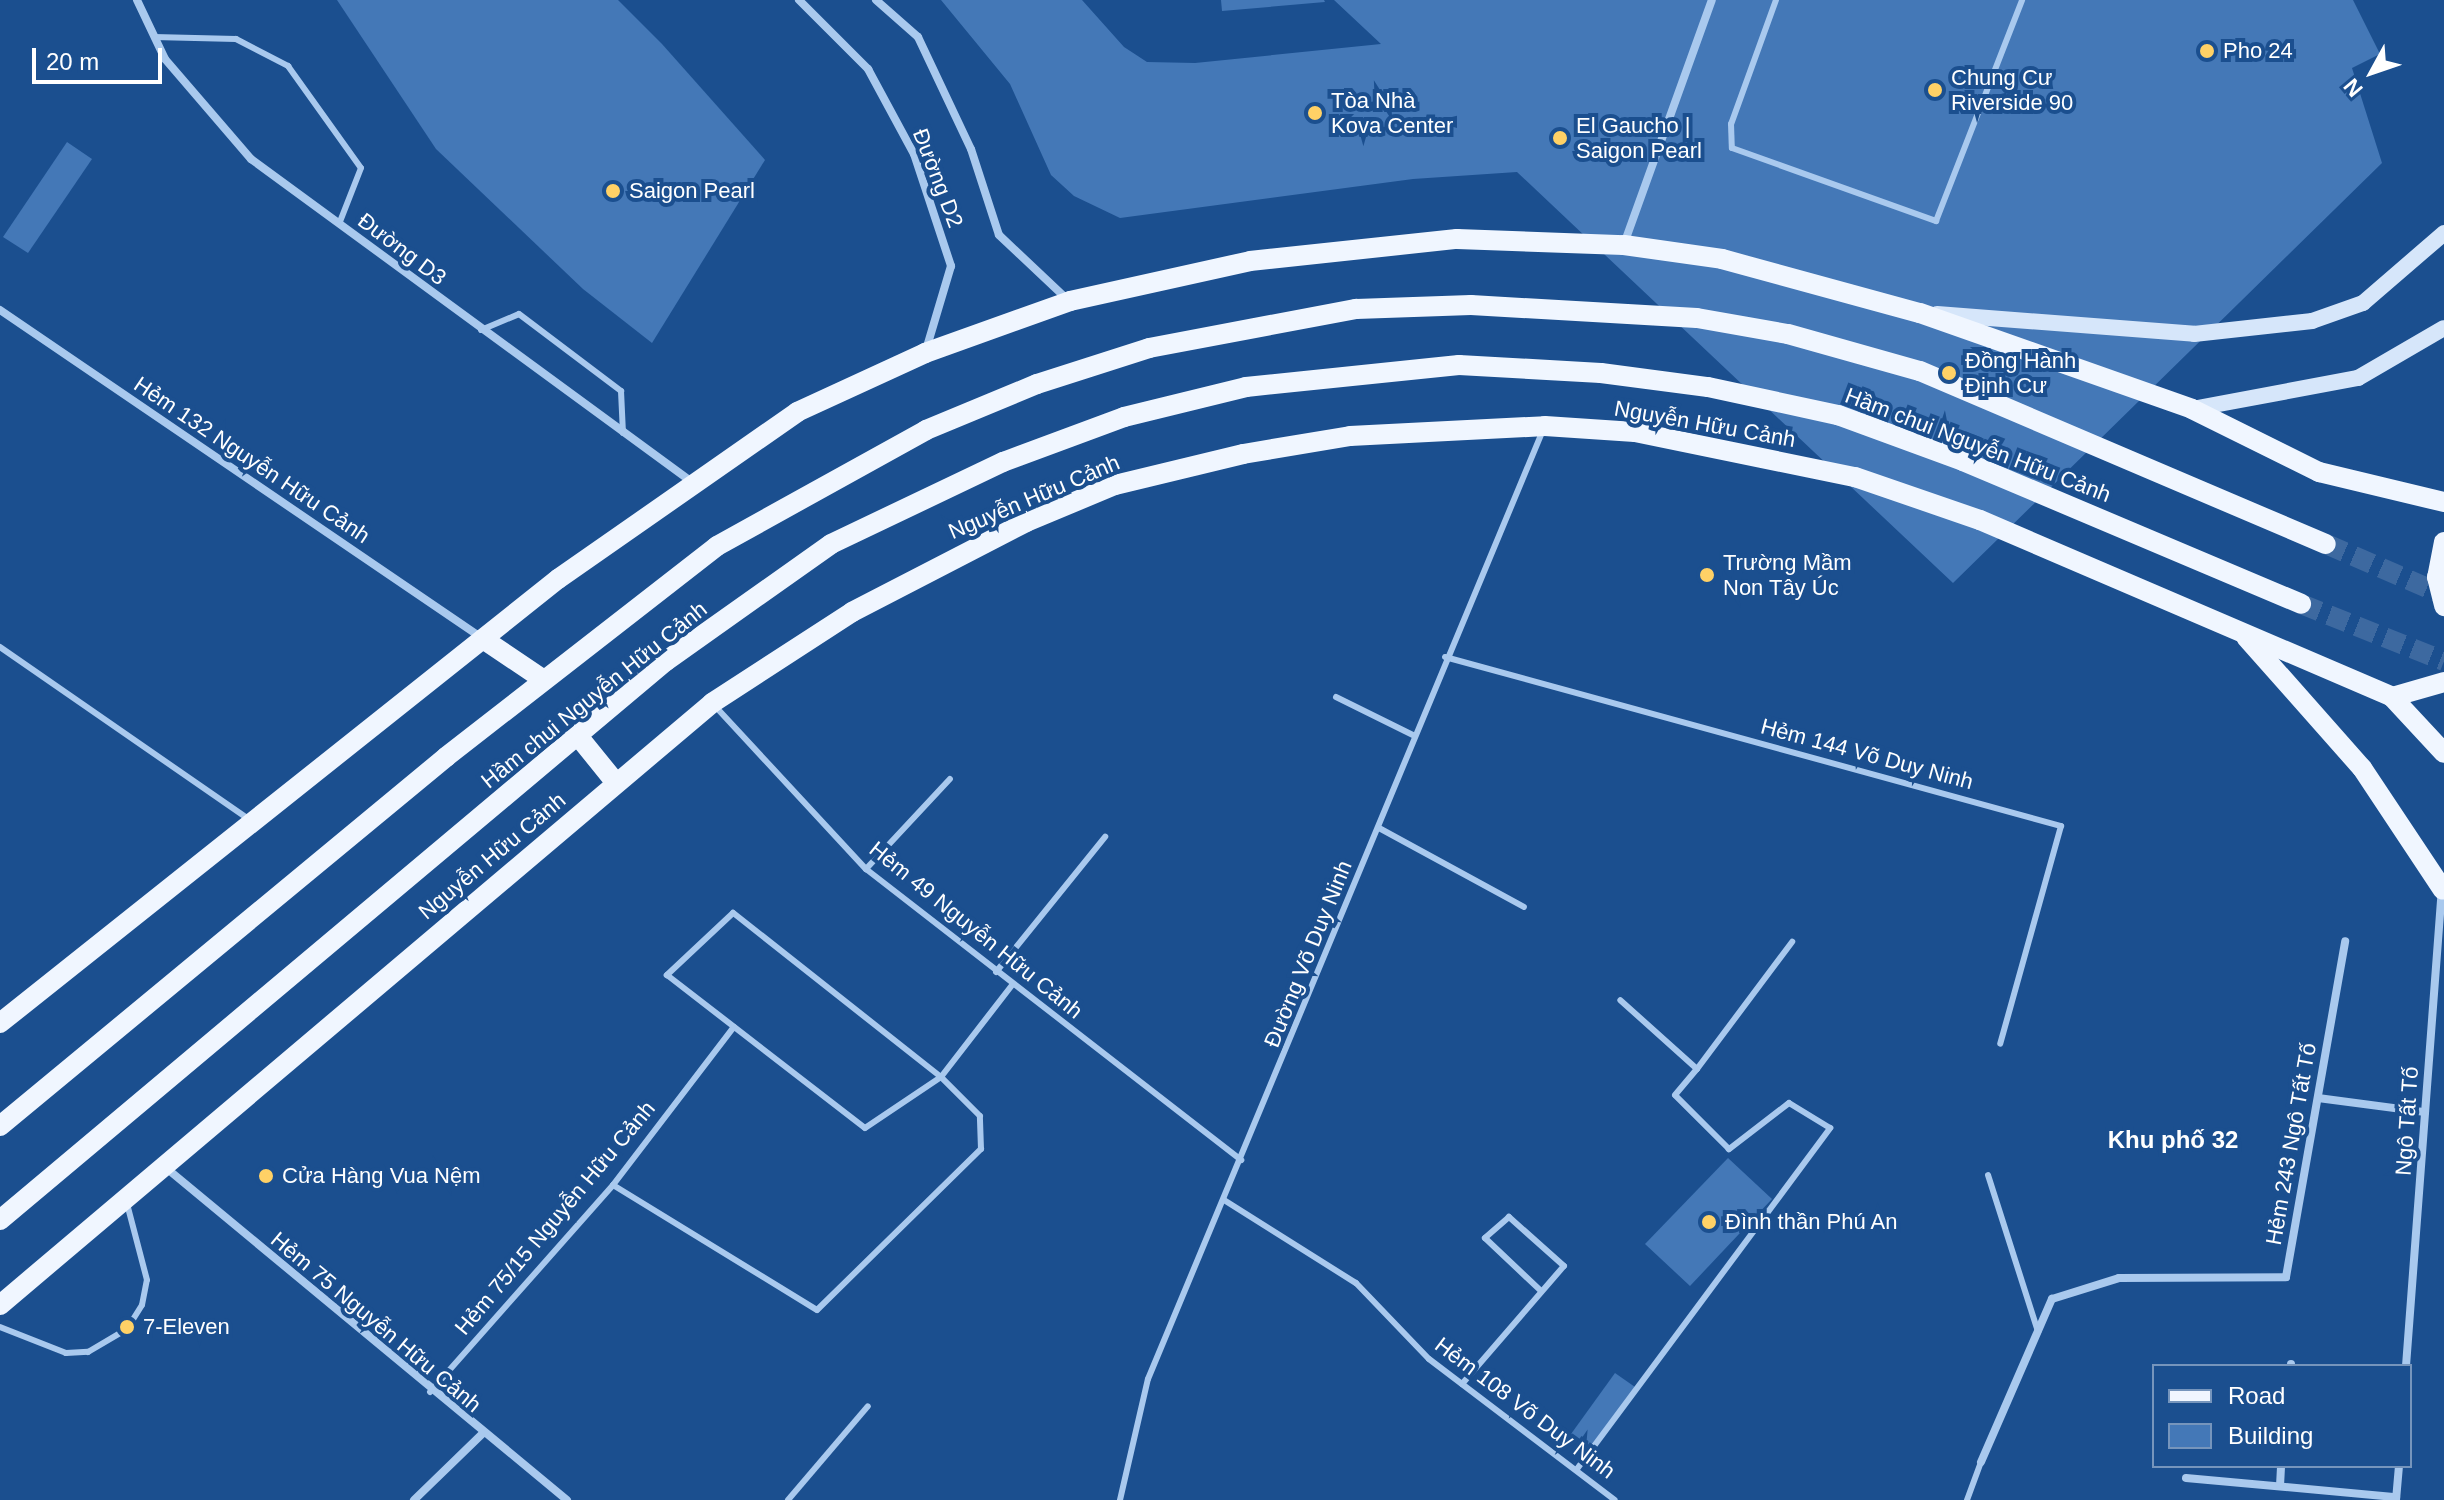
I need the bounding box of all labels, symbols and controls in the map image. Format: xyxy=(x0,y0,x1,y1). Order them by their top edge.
scale bar xyxy=(36,32,166,82)
north arrow xyxy=(2332,32,2412,112)
place label: Pho 24 xyxy=(2223,38,2293,64)
marker: Pho 24 xyxy=(2198,42,2216,60)
text: 20 m xyxy=(46,48,99,75)
place label: Chung Cư Riverside 90 xyxy=(1951,64,2073,116)
text: N xyxy=(2339,74,2368,102)
marker: Chung Cư Riverside 90 xyxy=(1926,81,1944,99)
place label: Tòa Nhà Kova Center xyxy=(1331,87,1453,138)
marker: Tòa Nhà Kova Center xyxy=(1306,104,1324,122)
place label: El Gaucho | Saigon Pearl xyxy=(1576,112,1702,164)
street label: Đường D2 xyxy=(907,125,969,231)
marker: El Gaucho | Saigon Pearl xyxy=(1551,129,1569,147)
place label: Saigon Pearl xyxy=(629,178,755,204)
marker: Saigon Pearl xyxy=(604,182,622,200)
street label: Đường D3 xyxy=(353,207,451,291)
place label: Đồng Hành Định Cư xyxy=(1965,347,2076,398)
marker: Đồng Hành Định Cư xyxy=(1940,364,1958,382)
street label: Hẻm 132 Nguyễn Hữu Cảnh xyxy=(129,371,375,549)
street label: Hầm chui Nguyễn Hữu Cảnh xyxy=(1841,382,2115,508)
street label: Nguyễn Hữu Cảnh xyxy=(1612,395,1798,453)
street label: Nguyễn Hữu Cảnh xyxy=(944,449,1124,545)
place label: Trường Mầm Non Tây Úc xyxy=(1723,549,1852,600)
marker: Trường Mầm Non Tây Úc xyxy=(1698,566,1716,584)
street label: Hầm chui Nguyễn Hữu Cảnh xyxy=(476,596,712,794)
street label: Hẻm 144 Võ Duy Ninh xyxy=(1758,713,1976,795)
street label: Nguyễn Hữu Cảnh xyxy=(413,787,571,925)
street label: Hẻm 49 Nguyễn Hữu Cảnh xyxy=(864,836,1088,1024)
street label: Đường Võ Duy Ninh xyxy=(1258,857,1358,1051)
street label: Hẻm 243 Ngô Tất Tố xyxy=(2260,1041,2322,1247)
street label: Ngô Tất Tố xyxy=(2390,1065,2424,1177)
street label: Hẻm 75/15 Nguyễn Hữu Cảnh xyxy=(449,1096,661,1340)
district label: Khu phố 32 xyxy=(2108,1126,2238,1154)
place label: Cửa Hàng Vua Nệm xyxy=(282,1163,481,1189)
marker: Cửa Hàng Vua Nệm xyxy=(257,1167,275,1185)
place label: Đình thần Phú An xyxy=(1725,1209,1899,1235)
marker: Đình thần Phú An xyxy=(1700,1213,1718,1231)
street label: Hẻm 75 Nguyễn Hữu Cảnh xyxy=(265,1226,487,1418)
place label: 7-Eleven xyxy=(143,1314,230,1340)
marker: 7-Eleven xyxy=(118,1318,136,1336)
street label: Hẻm 108 Võ Duy Ninh xyxy=(1430,1332,1620,1484)
legend xyxy=(2152,1364,2412,1468)
text: Road xyxy=(2228,1382,2285,1409)
text: Building xyxy=(2228,1422,2313,1449)

